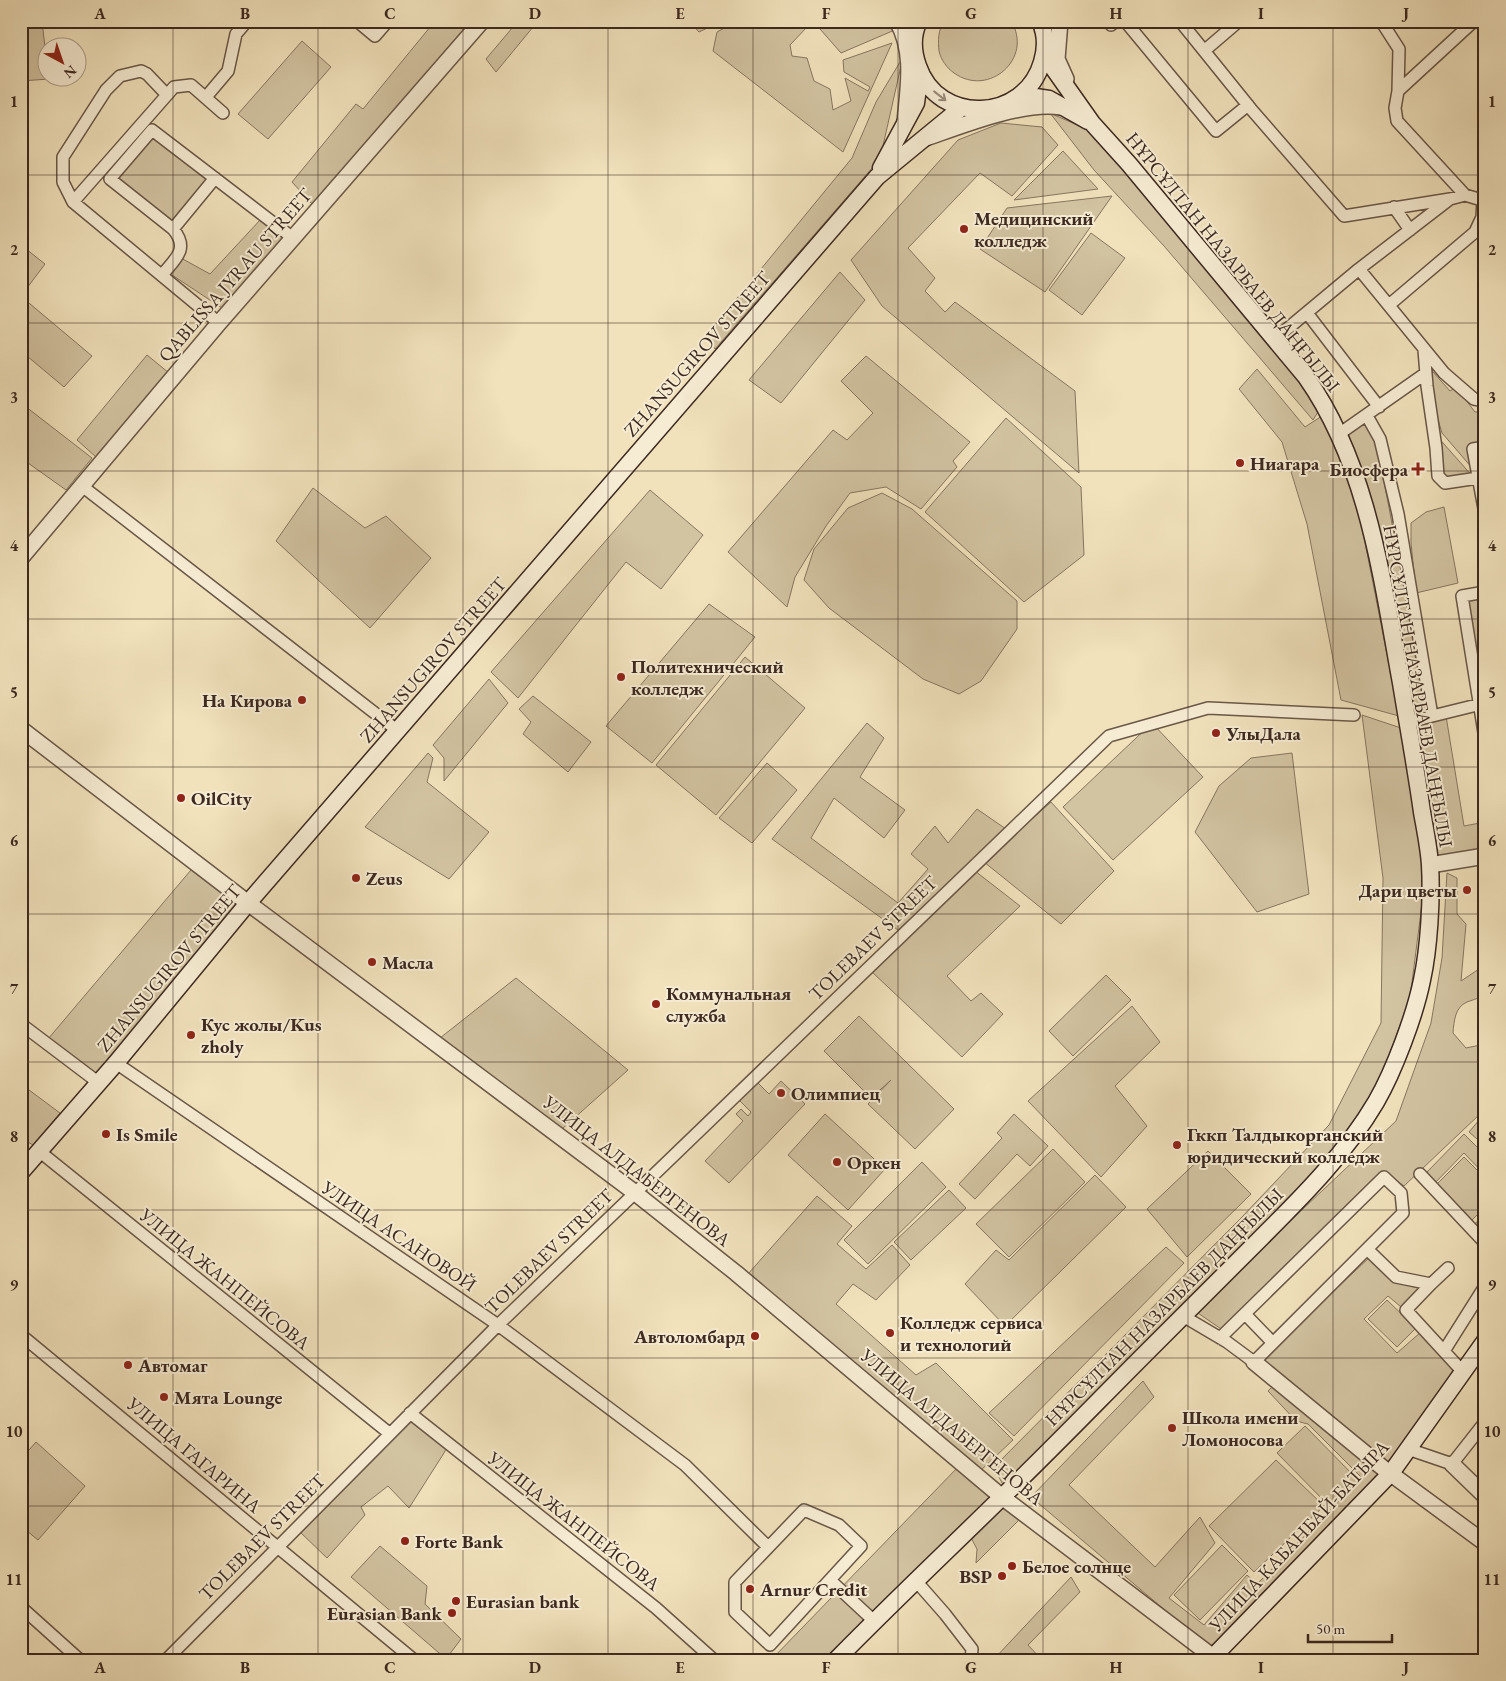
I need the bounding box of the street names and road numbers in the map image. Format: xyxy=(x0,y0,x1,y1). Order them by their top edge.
street label: НҰРСҰЛТАН НАЗАРБАЕВ ДАҢҒЫЛЫ xyxy=(1120,127,1346,397)
street label: QABLISSA JYRAU STREET xyxy=(153,183,318,367)
street label: ZHANSUGIROV STREET xyxy=(618,266,776,442)
street label: НҰРСҰЛТАН НАЗАРБАЕВ ДАҢҒЫЛЫ xyxy=(1377,523,1459,850)
street label: ZHANSUGIROV STREET xyxy=(354,572,512,748)
street label: TOLEBAEV STREET xyxy=(803,870,943,1006)
street label: ZHANSUGIROV STREET xyxy=(91,879,247,1057)
street label: УЛИЦА АЛДАБЕРГЕНОВА xyxy=(537,1089,737,1253)
street label: УЛИЦА АСАНОВОЙ xyxy=(316,1174,481,1297)
street label: НҰРСҰЛТАН НАЗАРБАЕВ ДАҢҒЫЛЫ xyxy=(1039,1182,1289,1432)
street label: TOLEBAEV STREET xyxy=(479,1183,619,1319)
street label: УЛИЦА ЖАНПЕЙСОВА xyxy=(134,1202,316,1356)
street label: УЛИЦА АЛДАБЕРГЕНОВА xyxy=(855,1342,1049,1512)
street label: УЛИЦА ГАГАРИНА xyxy=(121,1391,267,1519)
street label: УЛИЦА КАБАНБАЙ-БАТЫРА xyxy=(1203,1434,1395,1638)
street label: УЛИЦА ЖАНПЕЙСОВА xyxy=(482,1445,666,1597)
street label: TOLEBAEV STREET xyxy=(193,1468,331,1606)

